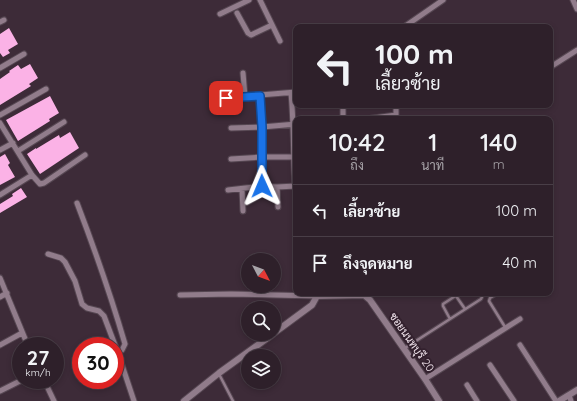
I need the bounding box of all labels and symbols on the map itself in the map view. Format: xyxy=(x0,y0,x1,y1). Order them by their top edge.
pin xyxy=(209,81,243,115)
position arrow xyxy=(241,165,283,207)
north arrow xyxy=(241,253,281,293)
street label: ซอยนนทบุรี 20 xyxy=(385,309,438,375)
speed limit sign: 30 xyxy=(72,337,124,389)

